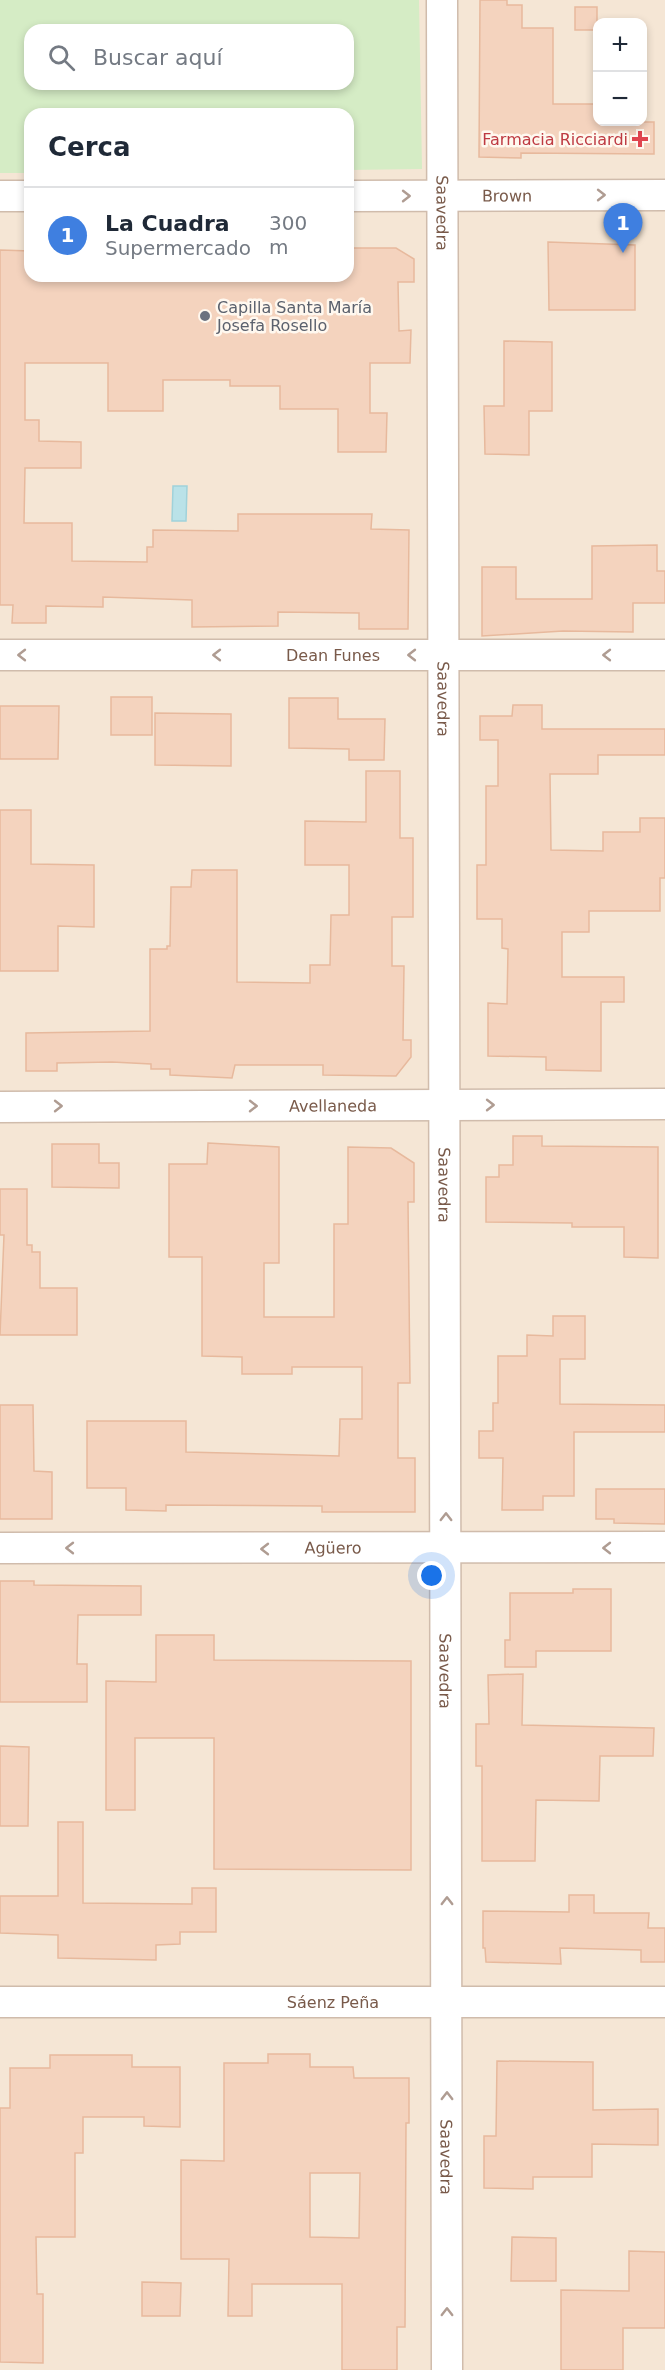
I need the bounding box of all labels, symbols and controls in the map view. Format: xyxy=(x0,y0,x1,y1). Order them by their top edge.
map controls xyxy=(593,18,647,126)
button: + xyxy=(593,18,647,72)
search box xyxy=(24,24,354,90)
icon: search xyxy=(45,41,78,74)
text: Buscar aquí xyxy=(93,45,223,70)
button: − xyxy=(593,72,647,126)
place label: Farmacia Ricciardi xyxy=(482,130,628,149)
text: Cerca xyxy=(48,132,131,162)
marker: Farmacia Ricciardi xyxy=(633,132,647,146)
street label: Saavedra xyxy=(433,175,452,251)
street label: Brown xyxy=(482,186,532,205)
one-way arrow xyxy=(597,189,606,201)
one-way arrow xyxy=(402,190,411,202)
pin: 1 xyxy=(604,204,642,253)
text: La Cuadra xyxy=(105,211,230,236)
text: 300 m xyxy=(269,211,307,259)
text: 1 xyxy=(61,223,74,247)
text: Supermercado xyxy=(105,236,251,260)
place label: Capilla Santa María Josefa Rosello xyxy=(216,298,372,335)
marker: Capilla Santa María Josefa Rosello xyxy=(198,309,212,323)
street label: Dean Funes xyxy=(286,646,380,665)
one-way arrow xyxy=(17,649,26,661)
one-way arrow xyxy=(212,649,221,661)
one-way arrow xyxy=(407,649,416,661)
one-way arrow xyxy=(602,649,611,661)
street label: Saavedra xyxy=(434,661,453,737)
street label: Avellaneda xyxy=(289,1096,377,1115)
one-way arrow xyxy=(486,1099,495,1111)
one-way arrow xyxy=(54,1100,63,1112)
one-way arrow xyxy=(249,1100,258,1112)
street label: Saavedra xyxy=(435,1147,454,1223)
one-way arrow xyxy=(440,1512,452,1521)
street label: Agüero xyxy=(304,1538,362,1557)
one-way arrow xyxy=(65,1542,74,1554)
one-way arrow xyxy=(602,1542,611,1554)
one-way arrow xyxy=(260,1543,269,1555)
your location xyxy=(417,1561,446,1590)
street label: Saavedra xyxy=(436,1633,455,1709)
one-way arrow xyxy=(441,1896,453,1905)
street label: Sáenz Peña xyxy=(287,1993,379,2012)
one-way arrow xyxy=(441,2091,453,2100)
street label: Saavedra xyxy=(437,2119,456,2195)
one-way arrow xyxy=(441,2307,453,2316)

